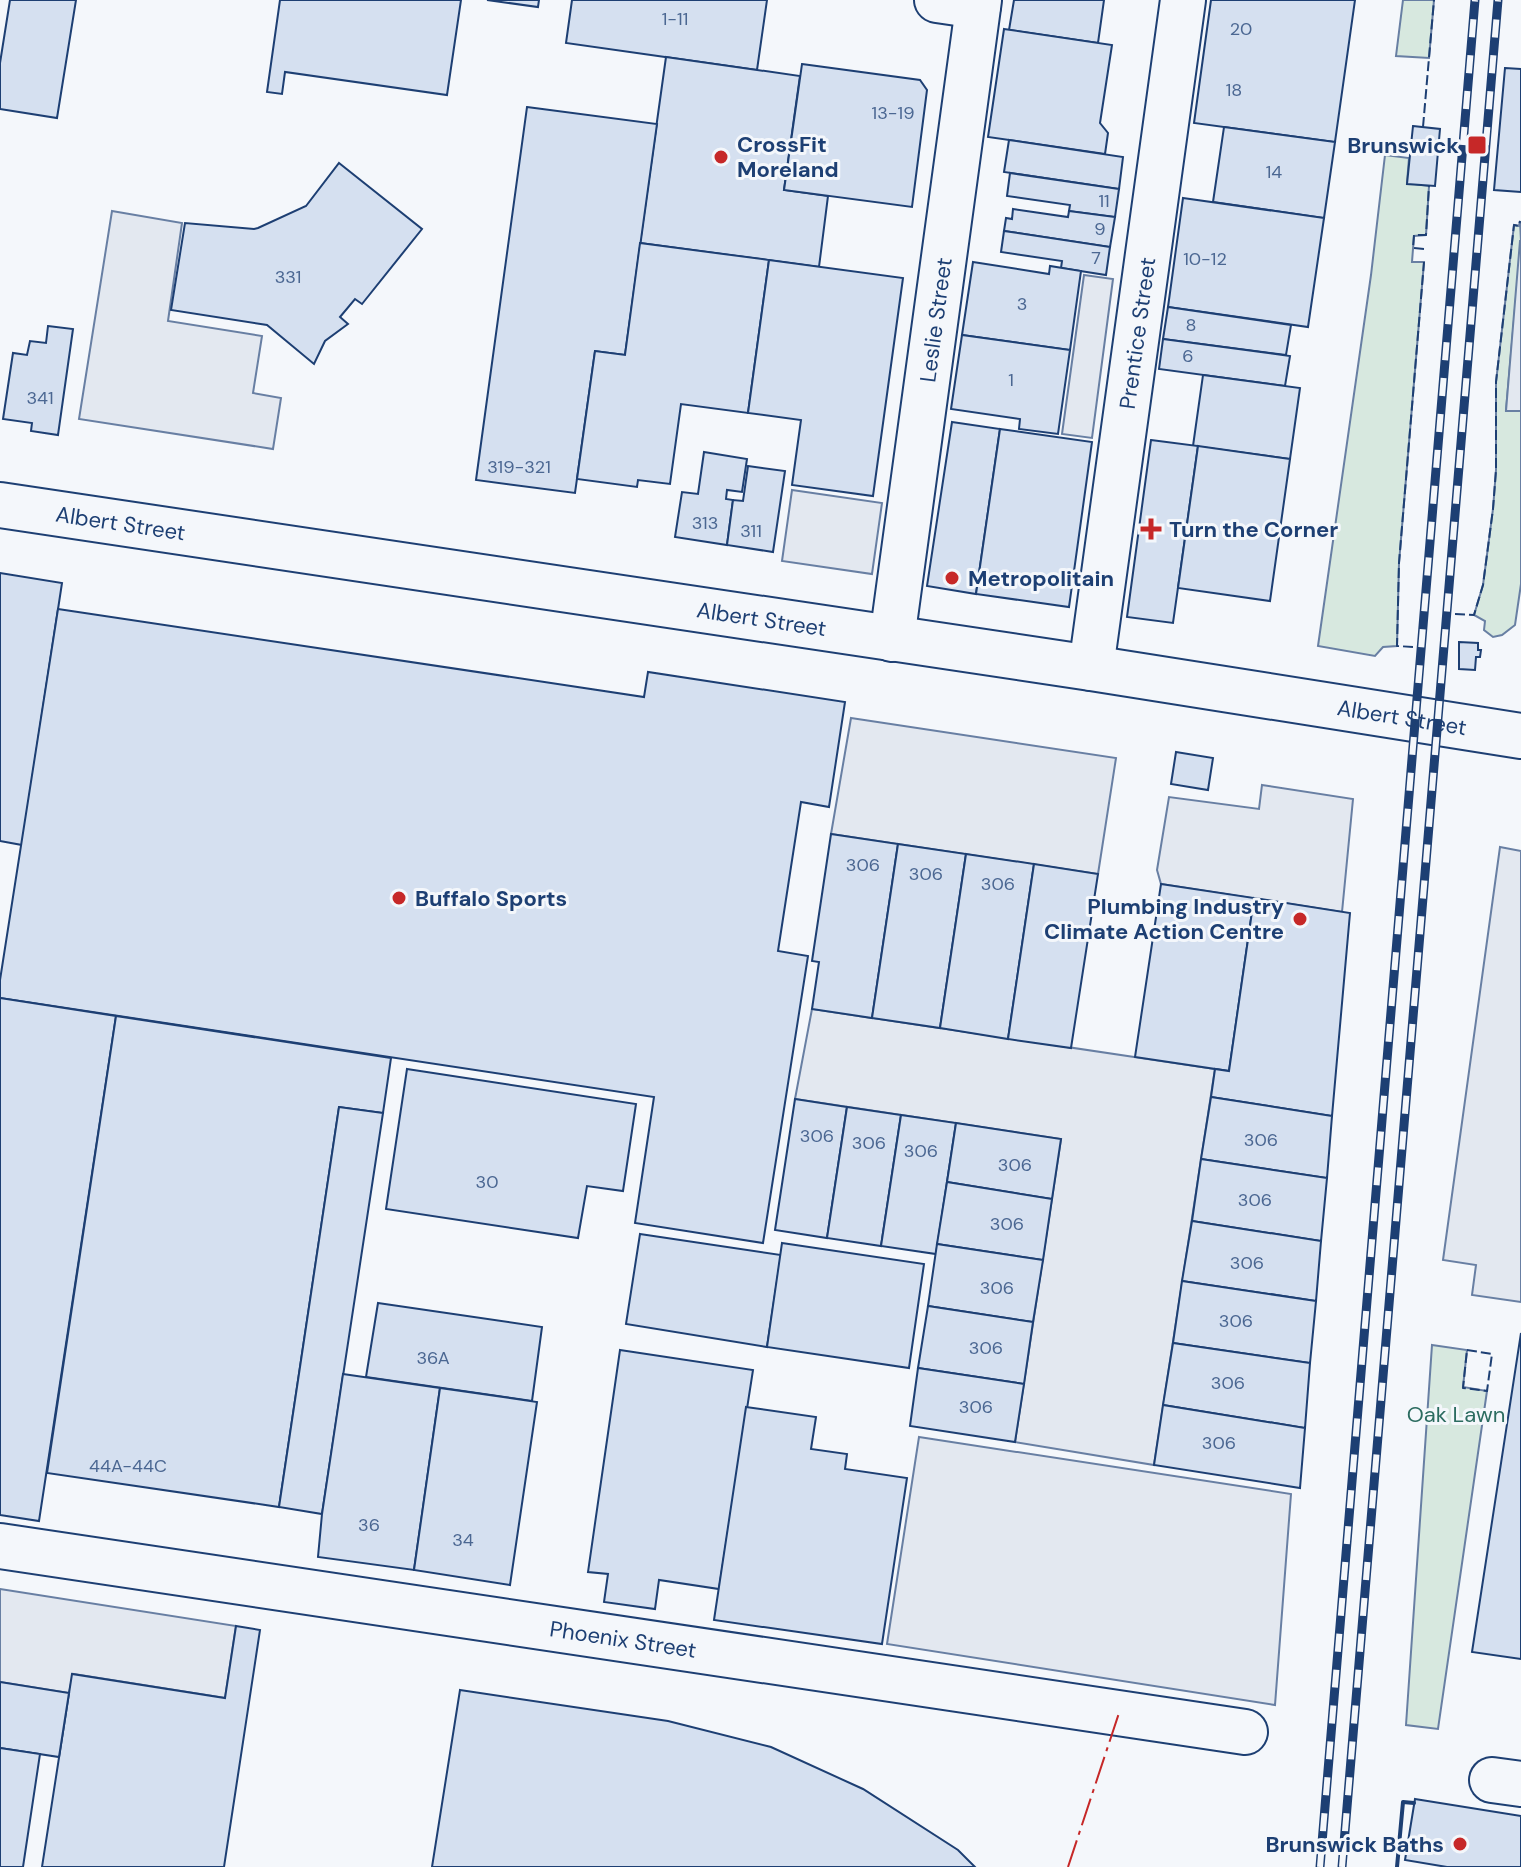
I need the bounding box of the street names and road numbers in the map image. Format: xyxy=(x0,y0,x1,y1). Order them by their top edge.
street label: Prentice Street xyxy=(1112,255,1162,411)
street label: Leslie Street xyxy=(913,256,958,384)
street label: Albert Street xyxy=(54,499,187,547)
street label: Albert Street xyxy=(695,595,828,643)
street label: Albert Street xyxy=(1335,693,1469,742)
street label: Phoenix Street xyxy=(548,1614,698,1664)

